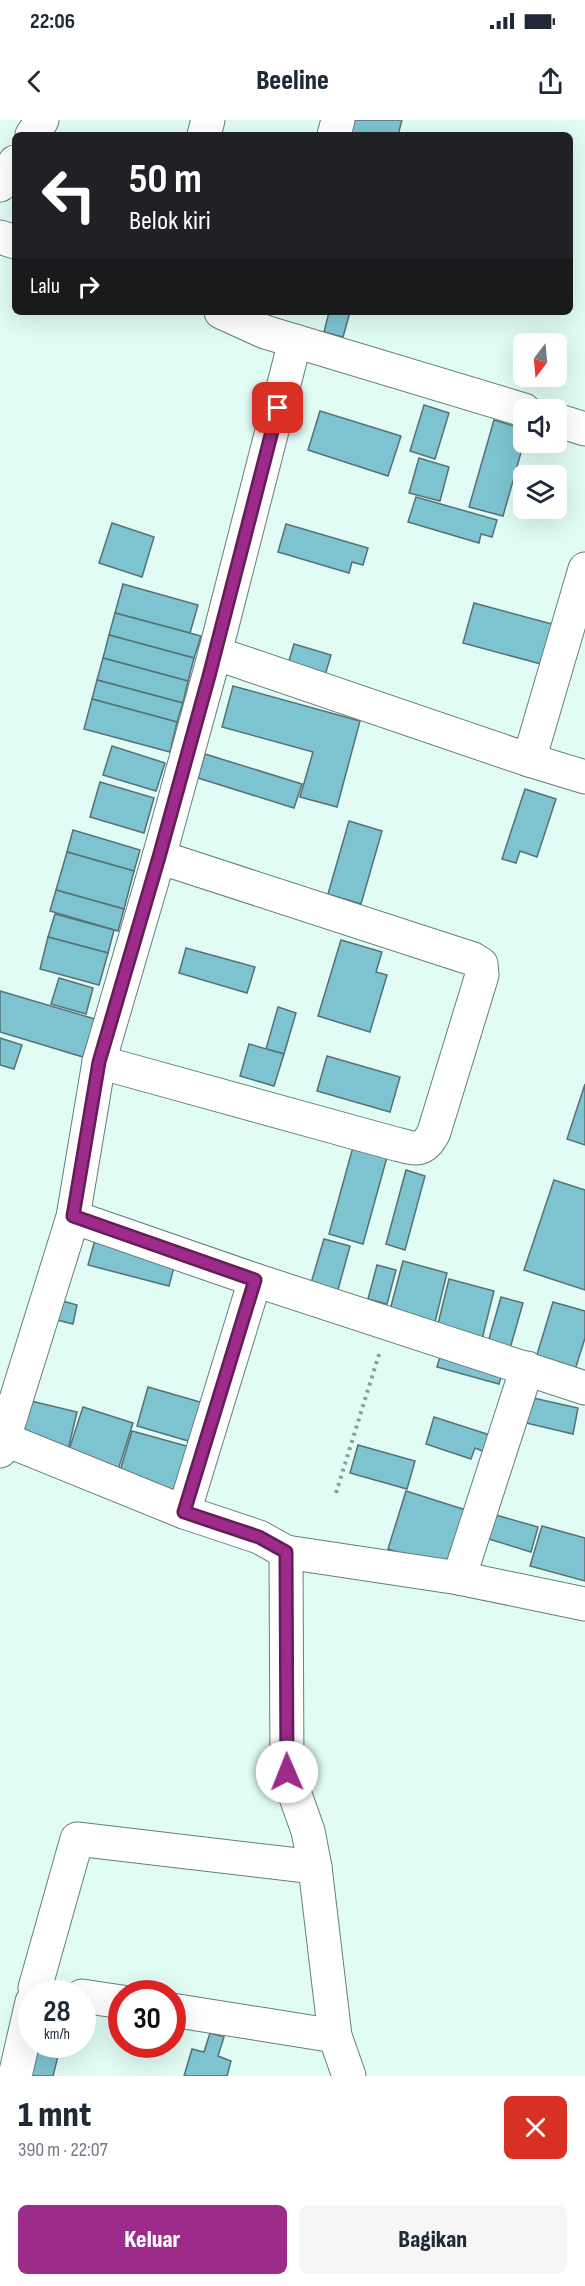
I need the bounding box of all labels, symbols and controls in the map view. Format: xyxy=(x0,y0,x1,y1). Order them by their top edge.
text: 22:06 xyxy=(30,8,75,35)
icon: back xyxy=(18,65,51,98)
text: Beeline xyxy=(256,65,329,97)
icon: share xyxy=(534,65,567,98)
text: 50 m xyxy=(129,154,202,205)
icon: left xyxy=(30,156,108,234)
text: Belok kiri xyxy=(129,205,211,237)
icon: right xyxy=(72,270,105,303)
text: Lalu xyxy=(30,273,60,300)
north arrow xyxy=(513,333,567,387)
map controls xyxy=(513,333,567,519)
pin xyxy=(252,382,303,433)
icon: arrive xyxy=(261,391,294,424)
button: sound xyxy=(513,399,567,453)
button: layers xyxy=(513,465,567,519)
position arrow xyxy=(255,1740,319,1804)
speed limit sign: 30 xyxy=(108,1980,186,2058)
text: 28 xyxy=(43,1994,71,2030)
text: km/h xyxy=(44,2025,70,2044)
text: 1 mnt xyxy=(18,2094,91,2137)
button: close xyxy=(504,2096,567,2159)
text: 390 m · 22:07 xyxy=(18,2138,108,2162)
button: Keluar xyxy=(18,2205,287,2274)
button: Bagikan xyxy=(299,2205,567,2274)

